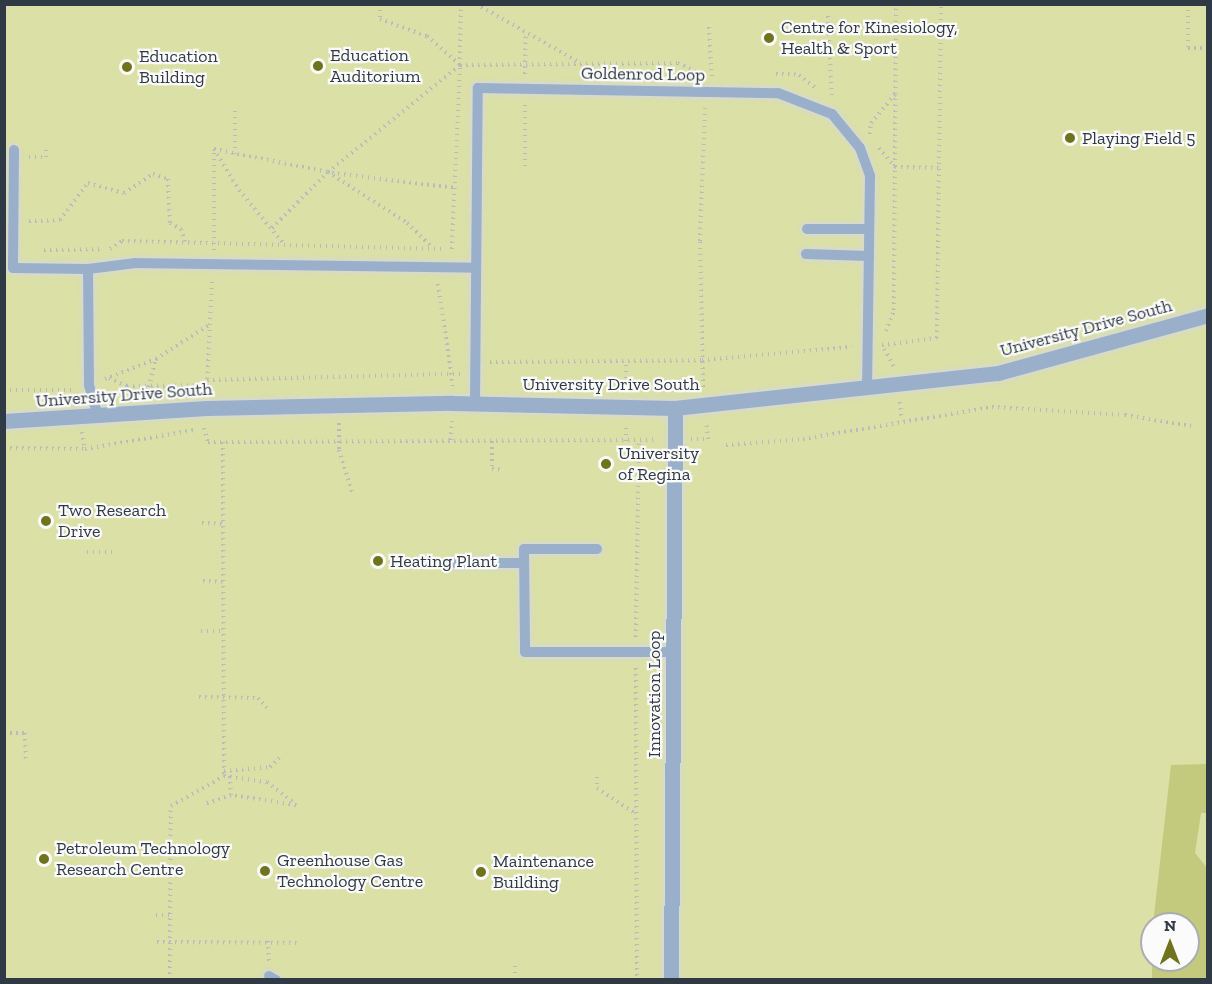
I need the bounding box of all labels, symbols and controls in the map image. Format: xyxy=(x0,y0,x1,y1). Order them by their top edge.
place label: Centre for Kinesiology, Health & Sport xyxy=(781,17,958,60)
marker: Centre for Kinesiology, Health & Sport xyxy=(762,31,776,45)
place label: Education Auditorium xyxy=(330,45,421,88)
place label: Education Building xyxy=(139,46,218,88)
marker: Education Auditorium xyxy=(311,59,325,73)
marker: Education Building xyxy=(120,60,134,74)
street label: Goldenrod Loop xyxy=(581,62,705,86)
place label: Playing Field 5 xyxy=(1082,127,1195,149)
marker: Playing Field 5 xyxy=(1063,131,1077,145)
street label: University Drive South xyxy=(997,295,1175,361)
street label: University Drive South xyxy=(522,373,700,395)
street label: University Drive South xyxy=(35,378,213,412)
place label: University of Regina xyxy=(618,443,699,486)
marker: University of Regina xyxy=(599,457,613,471)
place label: Two Research Drive xyxy=(58,500,166,542)
marker: Two Research Drive xyxy=(39,514,53,528)
place label: Heating Plant xyxy=(390,550,497,572)
marker: Heating Plant xyxy=(371,554,385,568)
street label: Innovation Loop xyxy=(643,631,665,757)
place label: Petroleum Technology Research Centre xyxy=(56,838,230,880)
place label: Greenhouse Gas Technology Centre xyxy=(277,850,424,892)
place label: Maintenance Building xyxy=(493,851,594,894)
marker: Petroleum Technology Research Centre xyxy=(37,852,51,866)
marker: Greenhouse Gas Technology Centre xyxy=(258,864,272,878)
marker: Maintenance Building xyxy=(474,865,488,879)
north arrow xyxy=(1140,912,1200,972)
text: N xyxy=(1164,916,1176,935)

